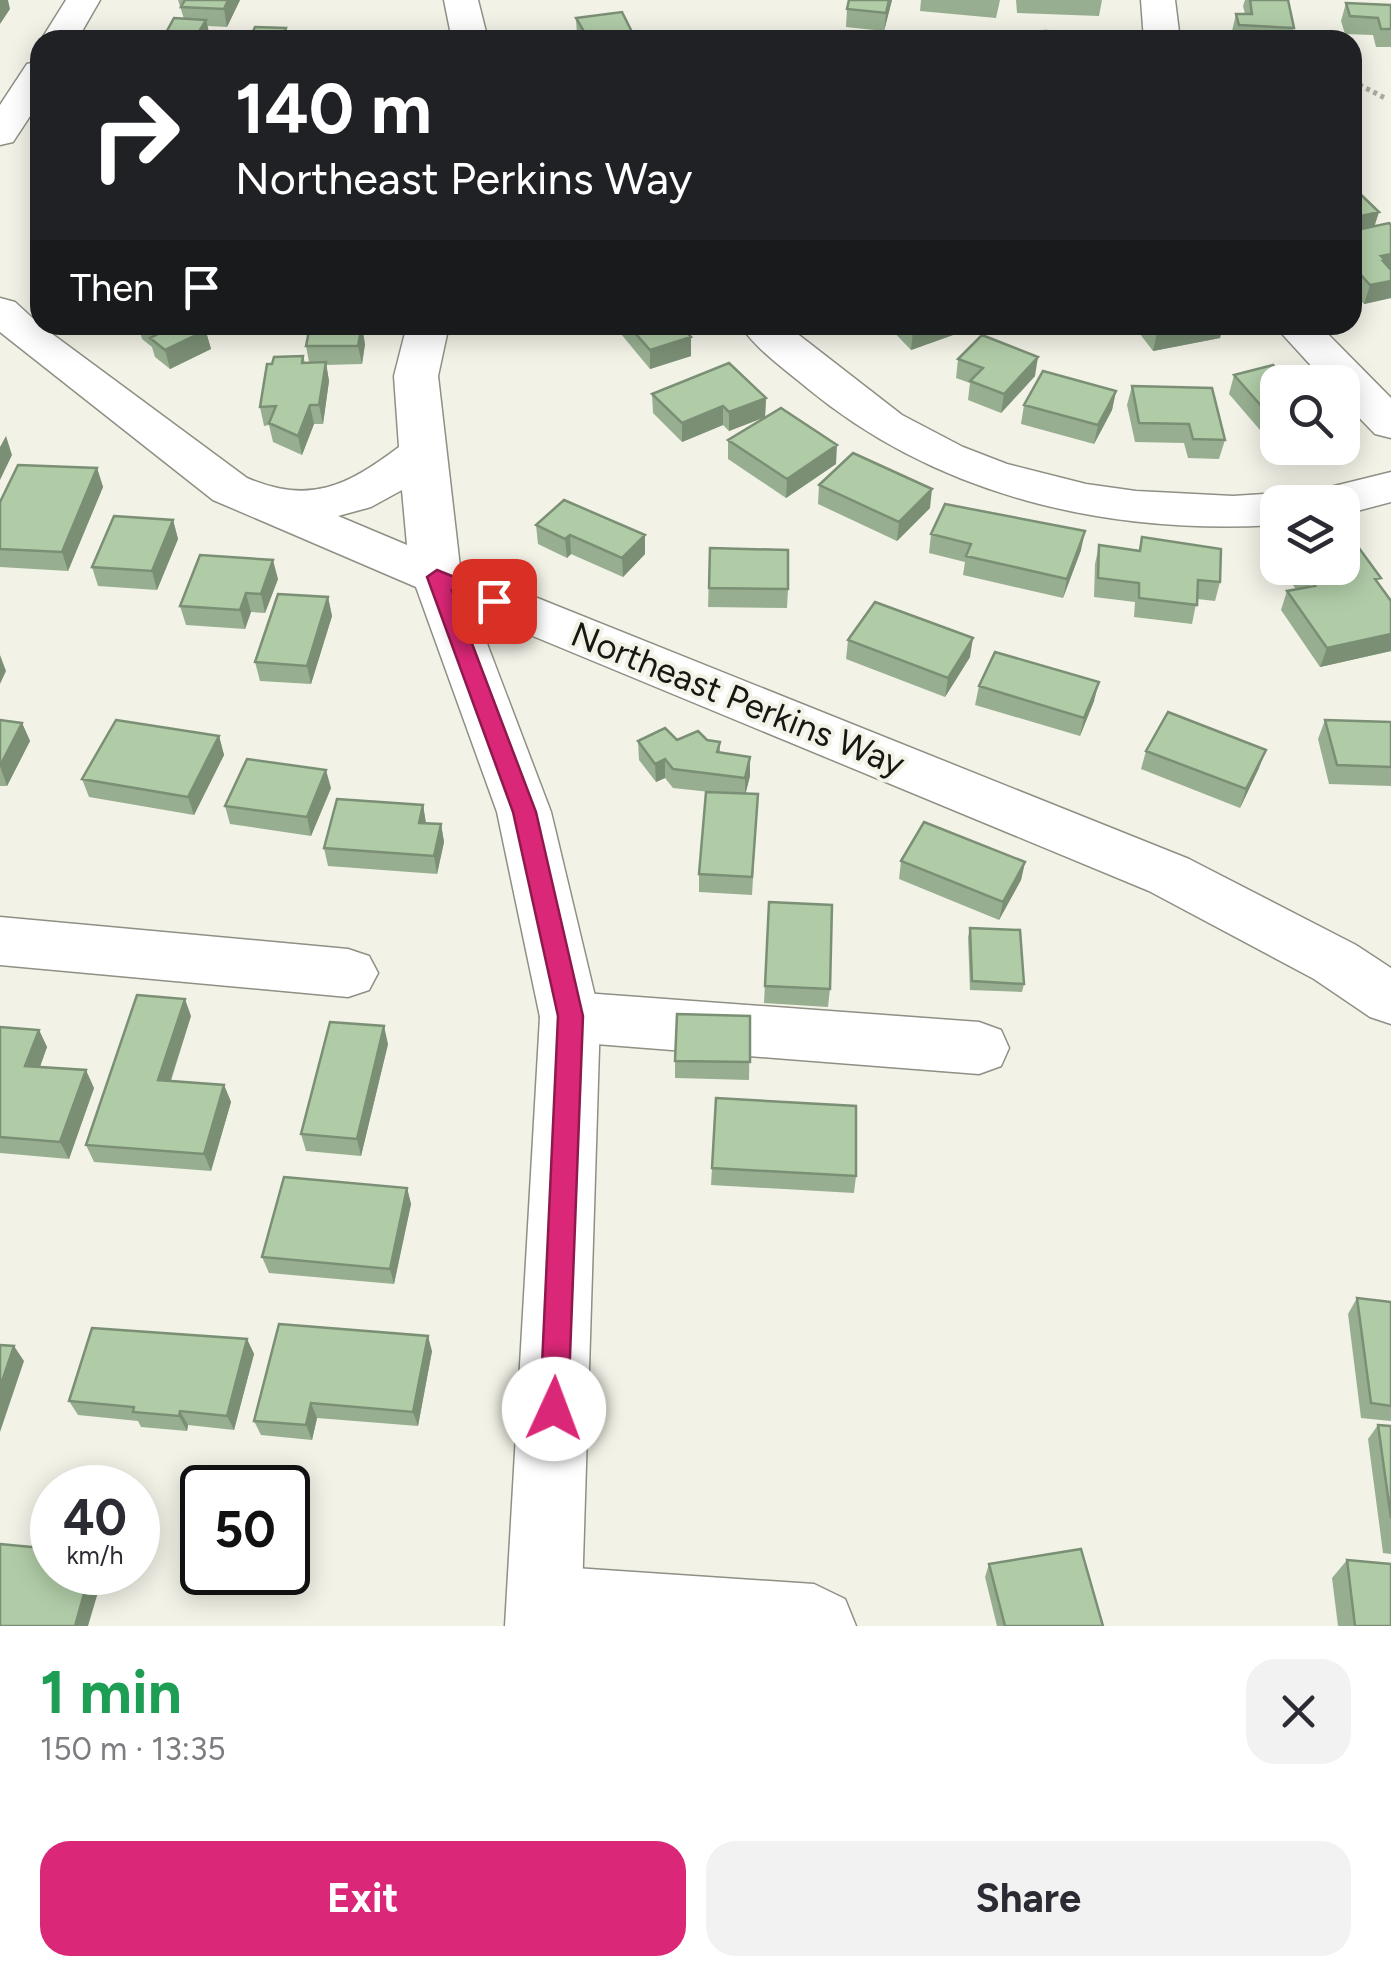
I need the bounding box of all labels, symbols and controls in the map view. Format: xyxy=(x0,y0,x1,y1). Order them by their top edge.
text: 140 m xyxy=(235,66,432,151)
icon: right xyxy=(70,70,200,200)
text: Northeast Perkins Way xyxy=(235,151,692,205)
icon: arrive xyxy=(174,260,229,315)
text: Then xyxy=(70,265,154,311)
map controls xyxy=(1260,365,1360,585)
button: search xyxy=(1260,365,1360,465)
button: layers xyxy=(1260,485,1360,585)
pin xyxy=(452,559,537,644)
icon: arrive xyxy=(467,574,522,629)
street label: Northeast Perkins Way xyxy=(565,613,911,785)
position arrow xyxy=(502,1357,606,1461)
speed limit sign: 50 xyxy=(180,1465,310,1595)
text: 40 xyxy=(63,1487,127,1548)
text: km/h xyxy=(66,1540,124,1570)
text: 1 min xyxy=(40,1656,182,1728)
button: close xyxy=(1246,1659,1351,1764)
text: 150 m · 13:35 xyxy=(40,1730,226,1768)
button: Exit xyxy=(40,1841,686,1956)
button: Share xyxy=(706,1841,1351,1956)

